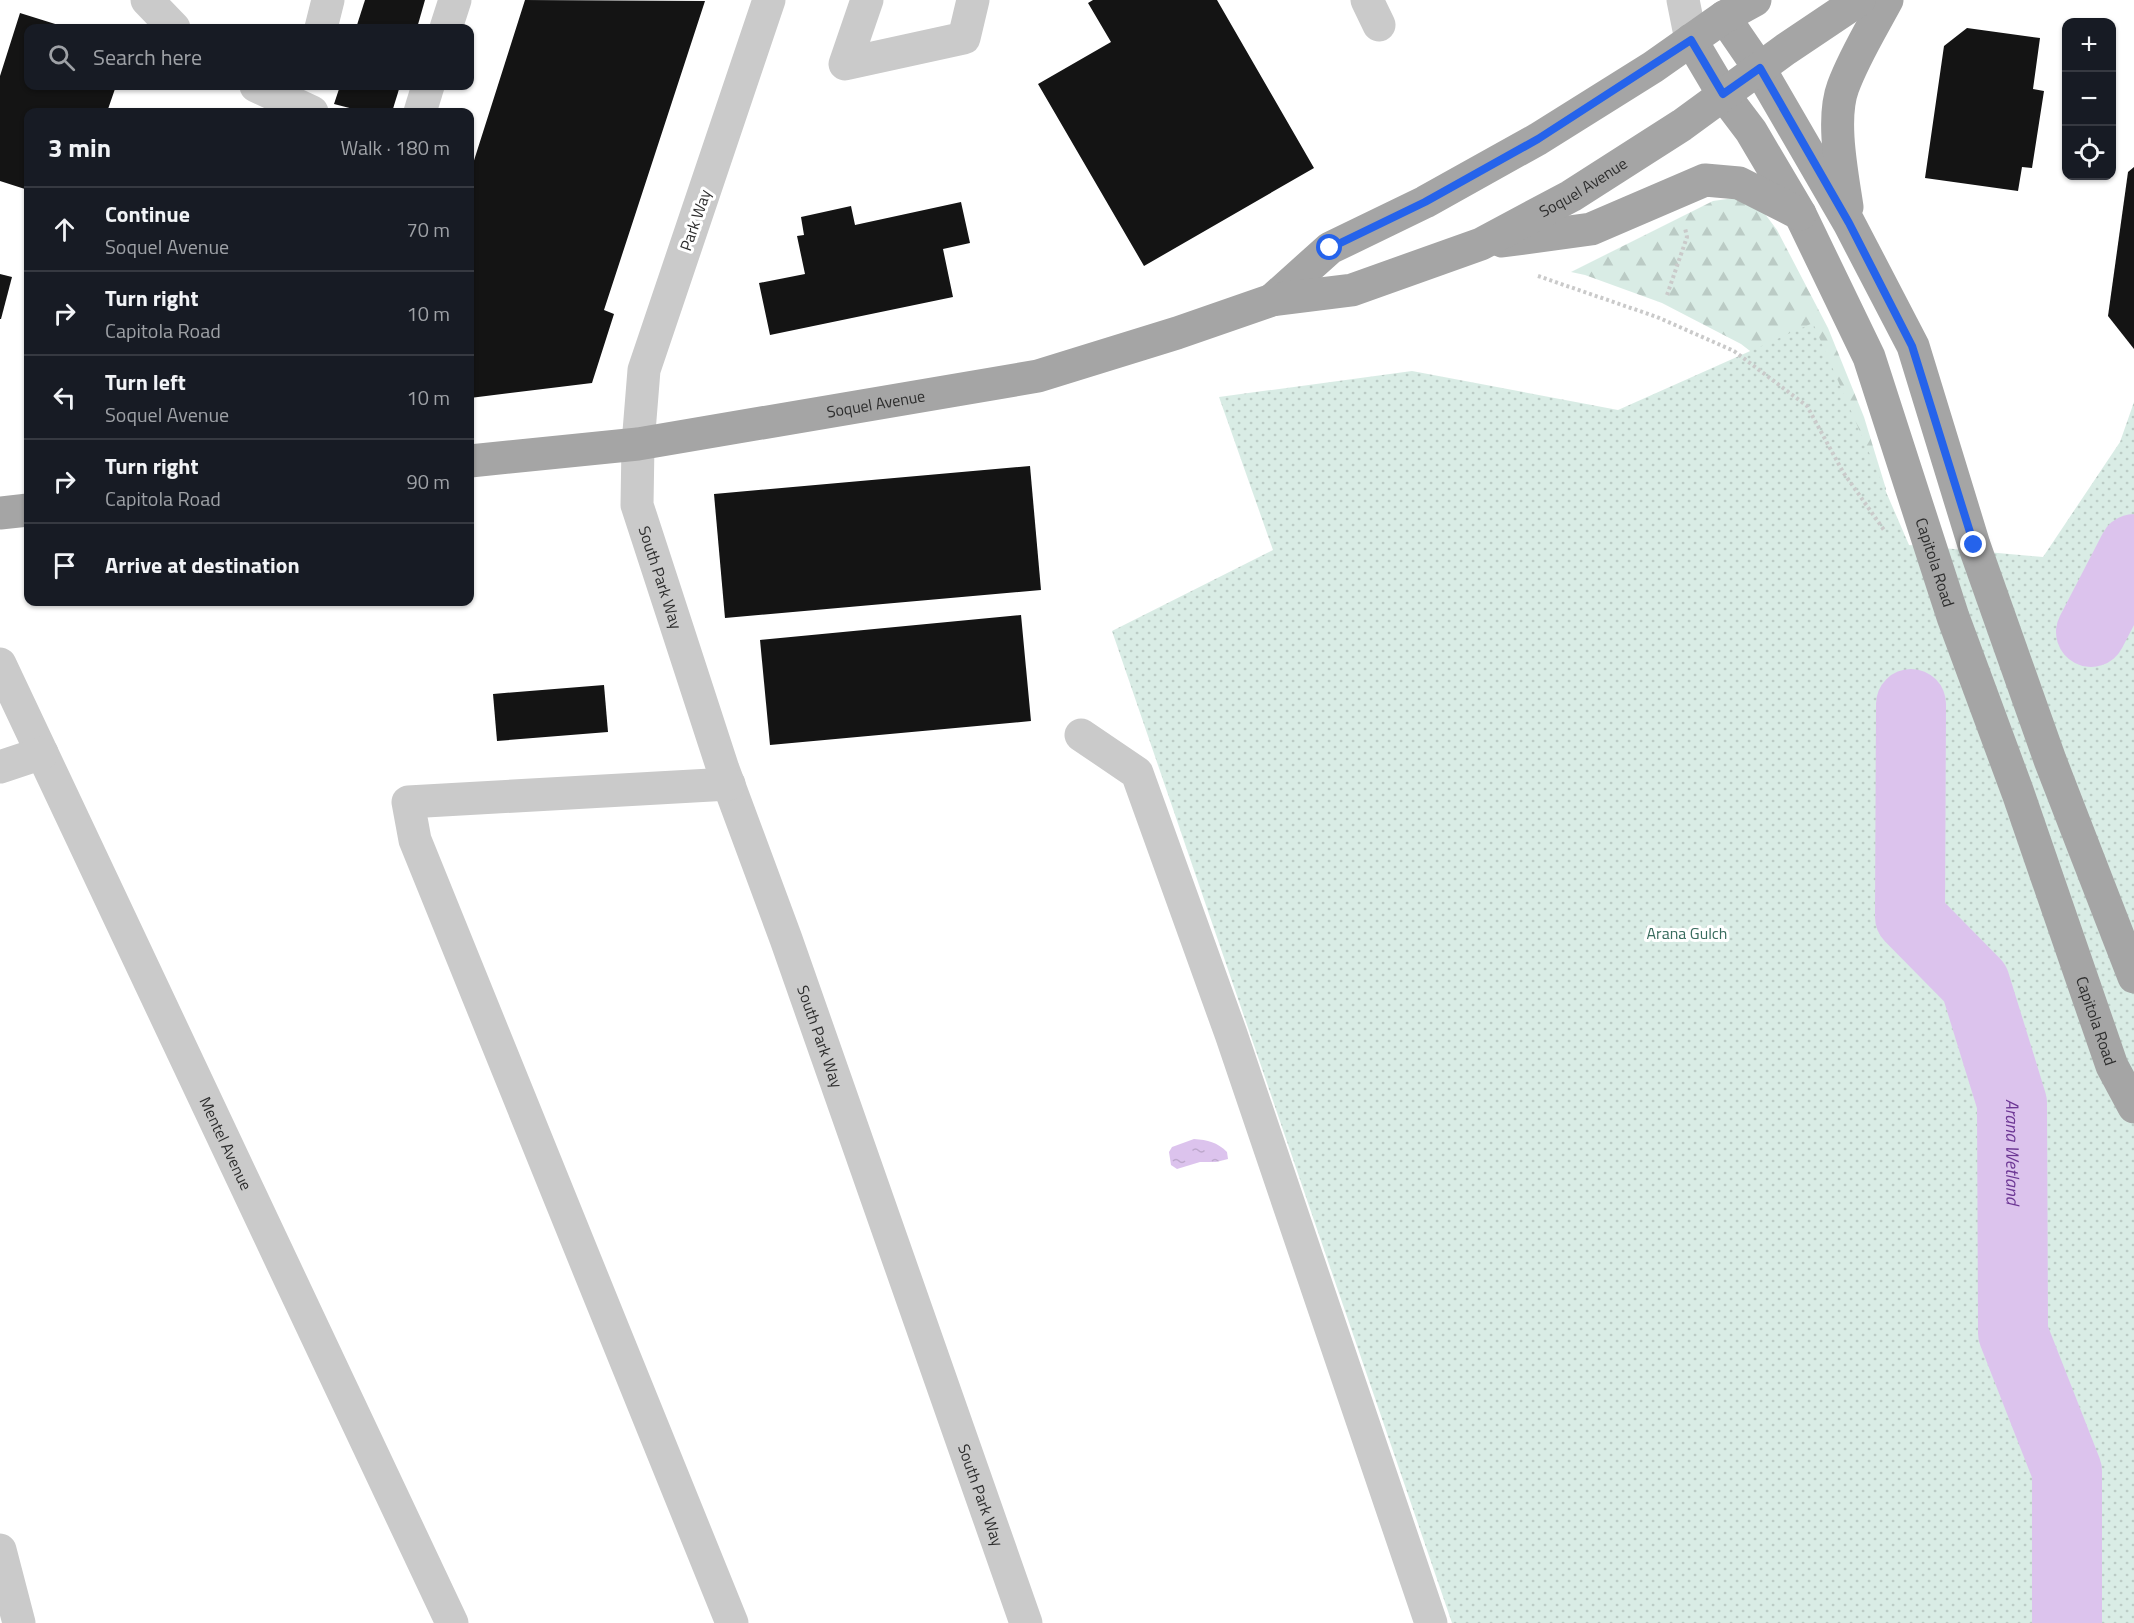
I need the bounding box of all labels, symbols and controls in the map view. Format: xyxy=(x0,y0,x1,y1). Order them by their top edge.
map controls xyxy=(2062,18,2116,180)
button: + xyxy=(2062,18,2116,72)
search box xyxy=(24,24,474,90)
text: Search here xyxy=(93,40,202,74)
icon: search xyxy=(45,41,78,74)
button: − xyxy=(2062,72,2116,126)
button: locate xyxy=(2062,126,2116,180)
text: 3 min xyxy=(48,128,111,167)
text: Walk · 180 m xyxy=(341,132,450,163)
street label: Soquel Avenue xyxy=(1534,151,1632,223)
street label: Park Way xyxy=(673,186,717,254)
text: Continue xyxy=(105,197,190,231)
icon: ahead xyxy=(48,213,81,246)
text: 70 m xyxy=(406,214,450,245)
text: Soquel Avenue xyxy=(105,231,229,262)
route start xyxy=(1316,234,1342,260)
text: Turn right xyxy=(105,281,199,315)
icon: right xyxy=(48,297,81,330)
text: 10 m xyxy=(406,298,450,329)
text: Capitola Road xyxy=(105,315,221,346)
text: Turn left xyxy=(105,365,186,399)
icon: left xyxy=(48,381,81,414)
text: 10 m xyxy=(406,382,450,413)
street label: Soquel Avenue xyxy=(825,383,927,424)
text: Soquel Avenue xyxy=(105,399,229,430)
text: Turn right xyxy=(105,449,199,483)
icon: right xyxy=(48,465,81,498)
text: 90 m xyxy=(406,466,450,497)
text: Capitola Road xyxy=(105,483,221,514)
street label: Capitola Road xyxy=(1910,514,1961,610)
street label: South Park Way xyxy=(633,523,689,632)
route end xyxy=(1960,531,1986,557)
text: Arrive at destination xyxy=(105,548,300,582)
icon: arrive xyxy=(48,549,81,582)
park label: Arana Gulch xyxy=(1647,921,1727,945)
street label: Capitola Road xyxy=(2070,973,2123,1068)
street label: South Park Way xyxy=(791,982,849,1091)
street label: Mentel Avenue xyxy=(194,1093,258,1194)
water label: Arana Wetland xyxy=(1999,1099,2026,1207)
street label: South Park Way xyxy=(952,1440,1010,1550)

